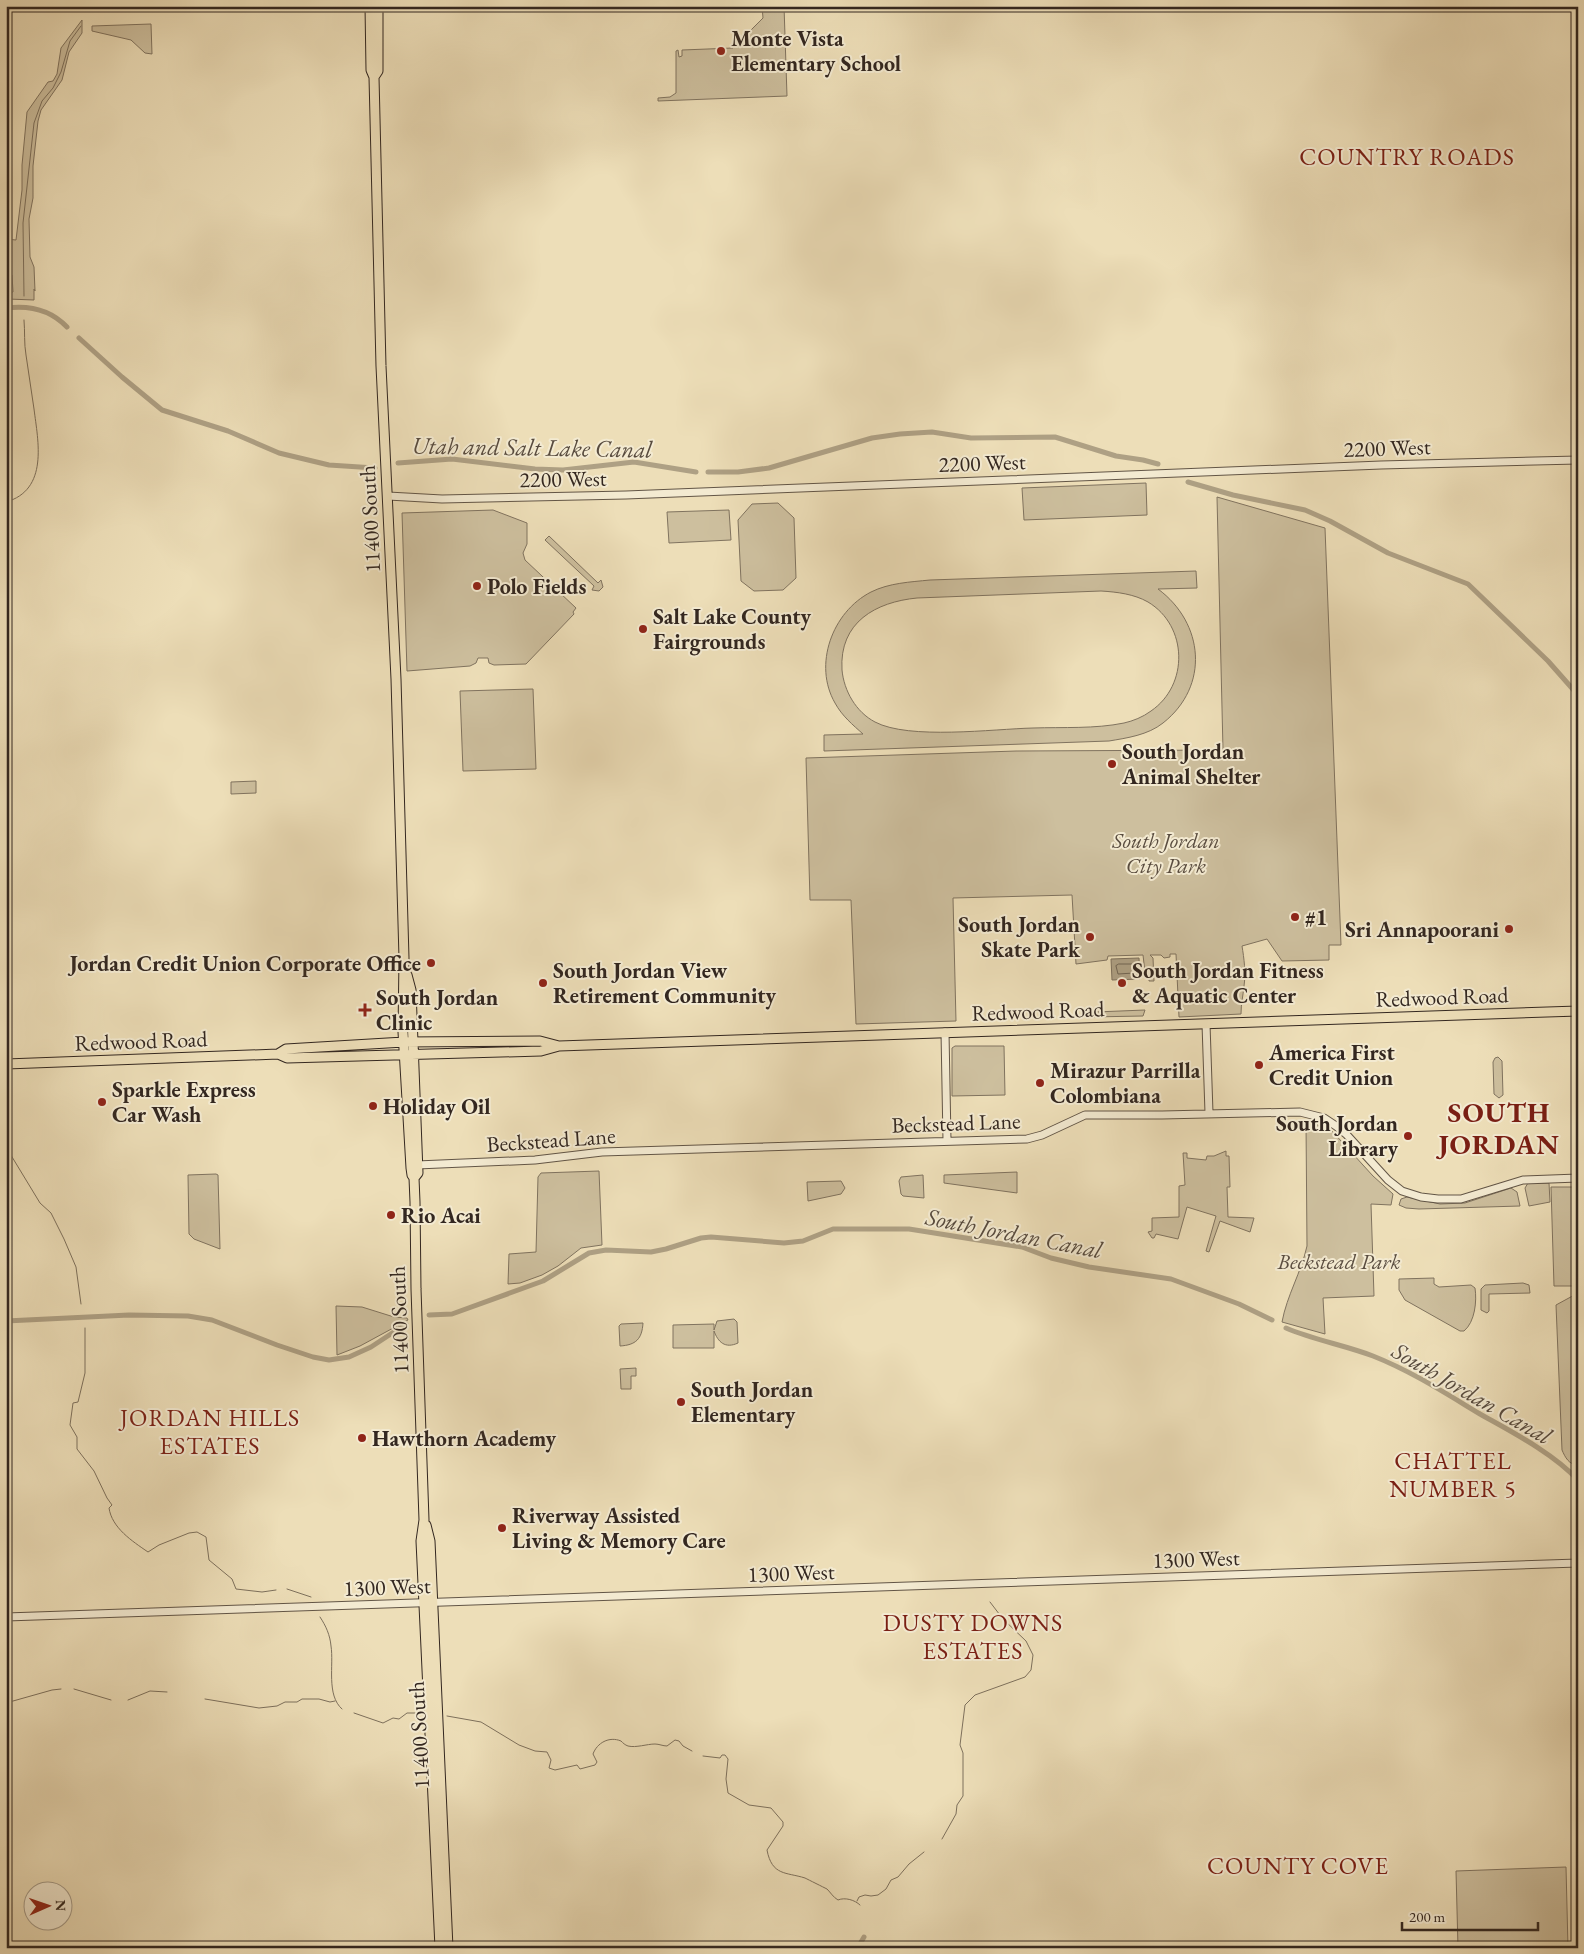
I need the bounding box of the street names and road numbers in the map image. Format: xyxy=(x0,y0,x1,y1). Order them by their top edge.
street label: 2200 West xyxy=(1343,432,1431,464)
street label: 2200 West xyxy=(938,447,1026,479)
street label: 11400 South xyxy=(353,464,387,574)
street label: 2200 West xyxy=(519,464,607,494)
street label: Redwood Road xyxy=(1375,980,1510,1014)
street label: Redwood Road xyxy=(971,994,1106,1028)
street label: Redwood Road xyxy=(74,1024,209,1058)
street label: Beckstead Lane xyxy=(891,1106,1022,1140)
street label: Beckstead Lane xyxy=(486,1121,617,1159)
street label: 11400 South xyxy=(383,1265,415,1375)
street label: 1300 West xyxy=(1152,1543,1240,1575)
street label: 1300 West xyxy=(747,1557,835,1589)
street label: 1300 West xyxy=(343,1571,431,1603)
street label: 11400 South xyxy=(402,1680,436,1790)

